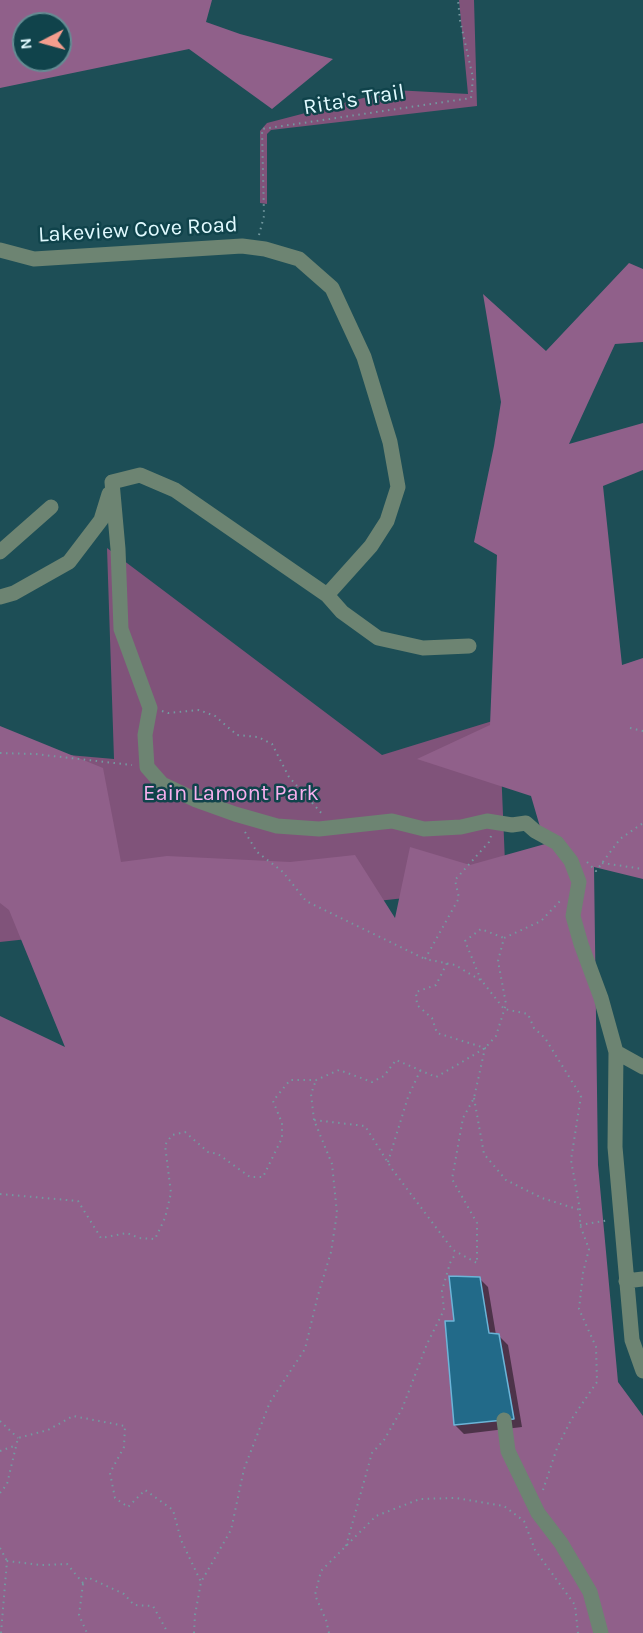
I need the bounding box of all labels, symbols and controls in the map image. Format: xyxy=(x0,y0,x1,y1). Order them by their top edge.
north arrow xyxy=(12,12,72,72)
text: N xyxy=(16,37,36,50)
street label: Rita's Trail xyxy=(301,79,407,121)
street label: Lakeview Cove Road xyxy=(38,212,238,248)
park label: Eain Lamont Park xyxy=(143,781,319,807)

